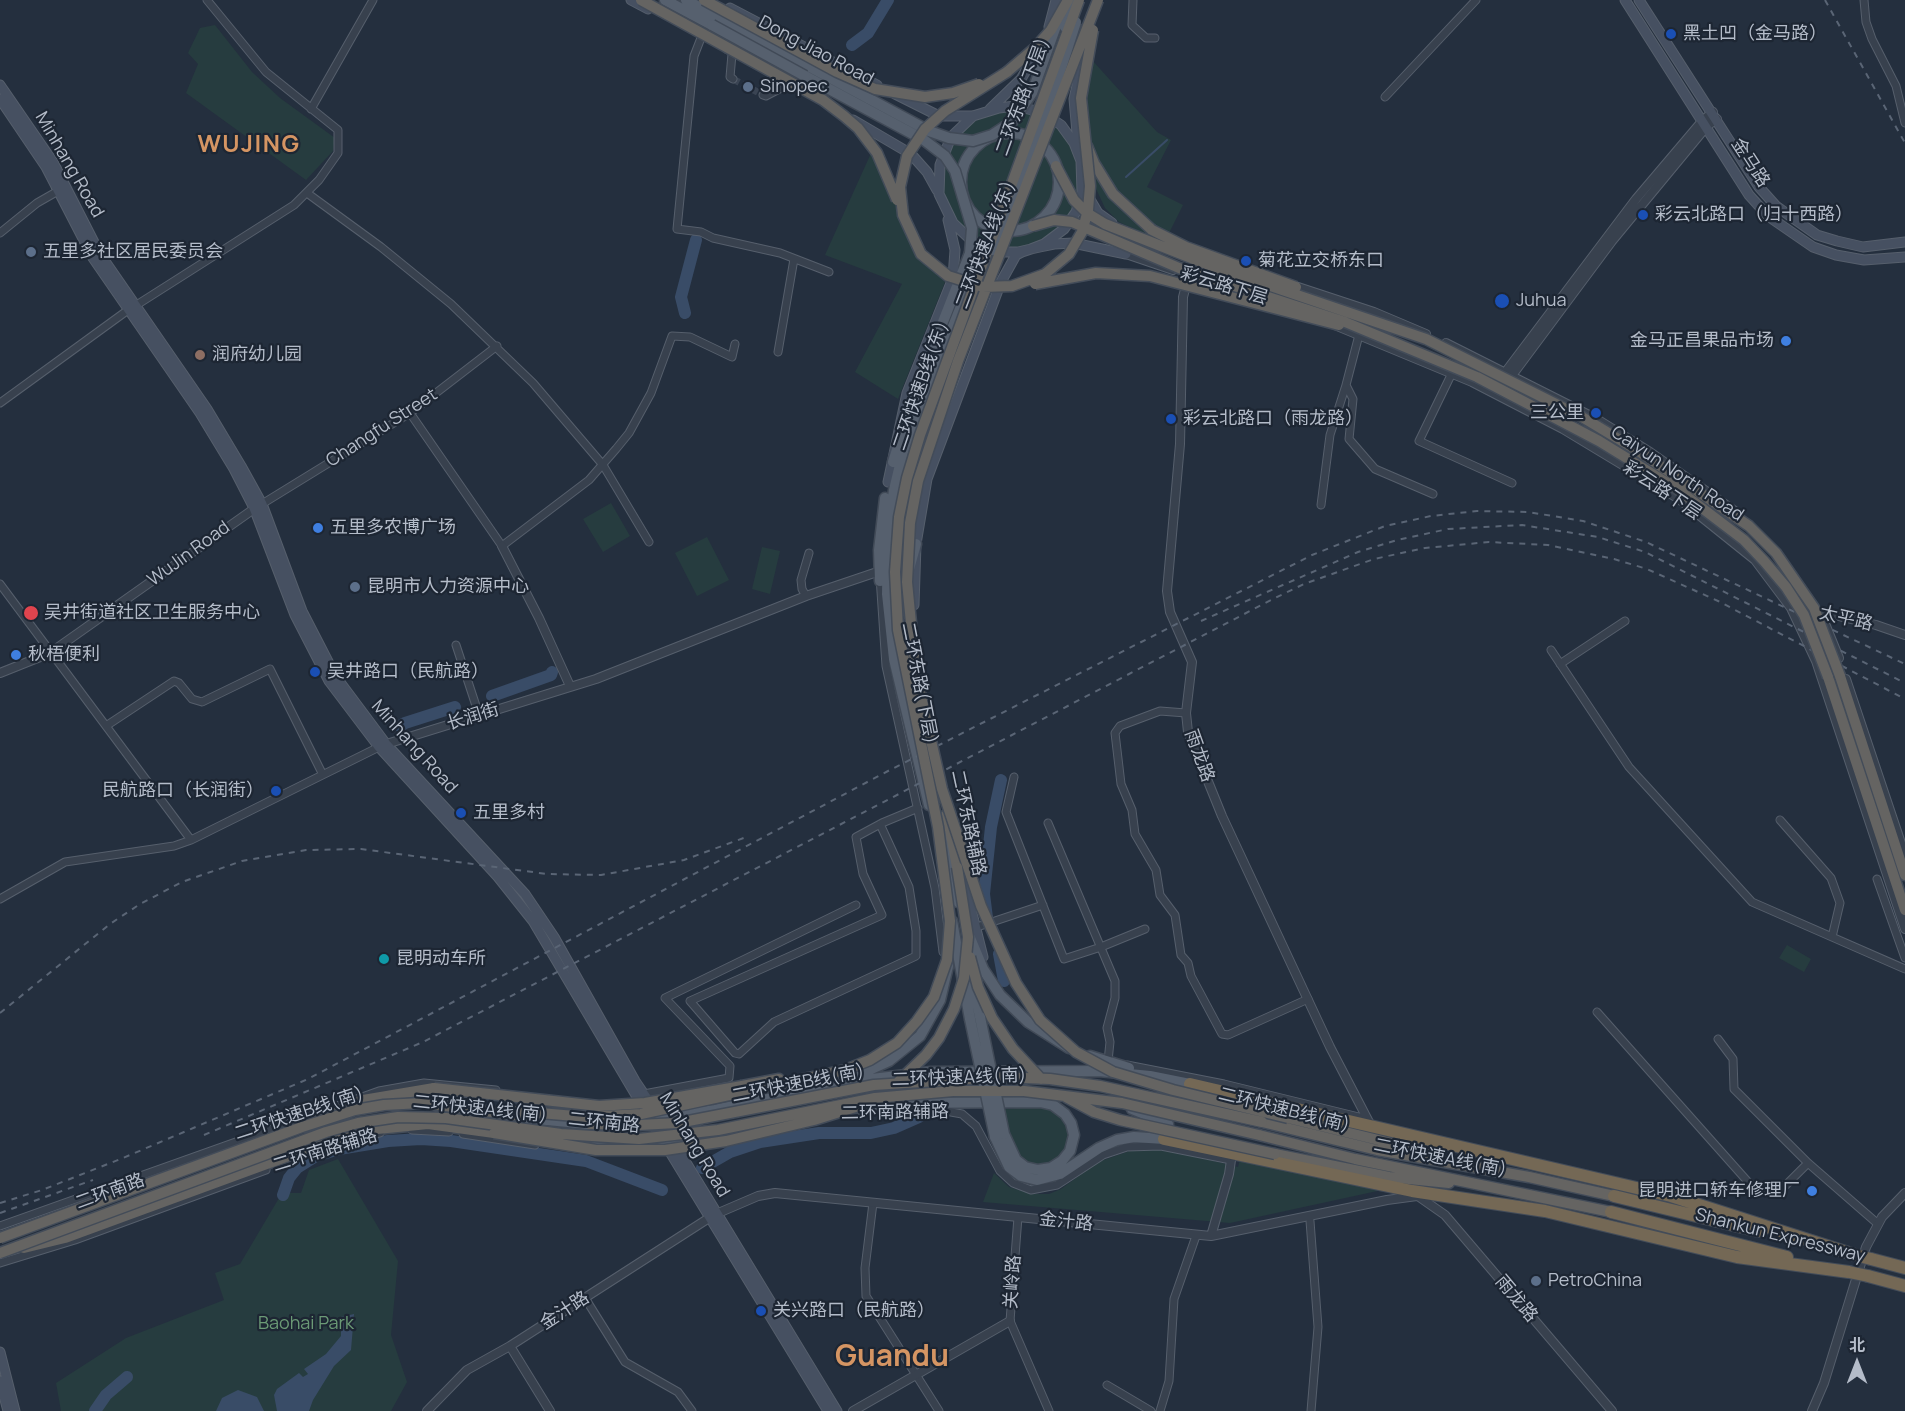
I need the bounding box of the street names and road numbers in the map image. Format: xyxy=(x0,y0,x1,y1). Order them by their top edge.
street label: Dong Jiao Road xyxy=(755,12,877,90)
street label: 二环东路(下层) xyxy=(992,35,1054,159)
street label: Minhang Road xyxy=(30,108,108,222)
street label: 金马路 xyxy=(1726,134,1774,192)
street label: 二环快速A线(东) xyxy=(952,178,1020,312)
street label: 彩云路下层 xyxy=(1178,263,1270,309)
street label: 二环快速B线(东) xyxy=(889,319,953,453)
street label: Changfu Street xyxy=(322,384,442,472)
street label: Caiyun North Road xyxy=(1607,422,1747,526)
street label: 彩云路下层 xyxy=(1619,457,1705,525)
street label: WuJin Road xyxy=(144,517,234,591)
street label: 太平路 xyxy=(1817,602,1875,636)
street label: 二环东路(下层) xyxy=(897,620,941,746)
street label: Minhang Road xyxy=(366,696,462,798)
street label: 长润街 xyxy=(444,699,502,735)
street label: 雨龙路 xyxy=(1180,727,1218,785)
street label: 二环东路辅路 xyxy=(946,768,990,878)
street label: 二环快速B线(南) xyxy=(730,1061,866,1107)
street label: 二环快速A线(南) xyxy=(891,1065,1027,1091)
street label: 二环快速B线(南) xyxy=(232,1083,366,1145)
street label: 二环快速B线(南) xyxy=(1216,1083,1352,1137)
street label: Minhang Road xyxy=(654,1089,734,1201)
street label: 二环快速A线(南) xyxy=(412,1091,548,1127)
street label: 二环南路辅路 xyxy=(841,1101,949,1125)
street label: 二环南路 xyxy=(567,1108,641,1138)
street label: 二环南路辅路 xyxy=(270,1125,380,1177)
street label: 二环快速A线(南) xyxy=(1372,1135,1508,1181)
street label: 二环南路 xyxy=(72,1170,148,1214)
street label: Shankun Expressway xyxy=(1693,1204,1867,1268)
street label: 金汁路 xyxy=(1038,1208,1094,1236)
street label: 关岭路 xyxy=(1000,1254,1026,1310)
street label: 雨龙路 xyxy=(1490,1271,1542,1327)
street label: 金汁路 xyxy=(536,1287,594,1335)

